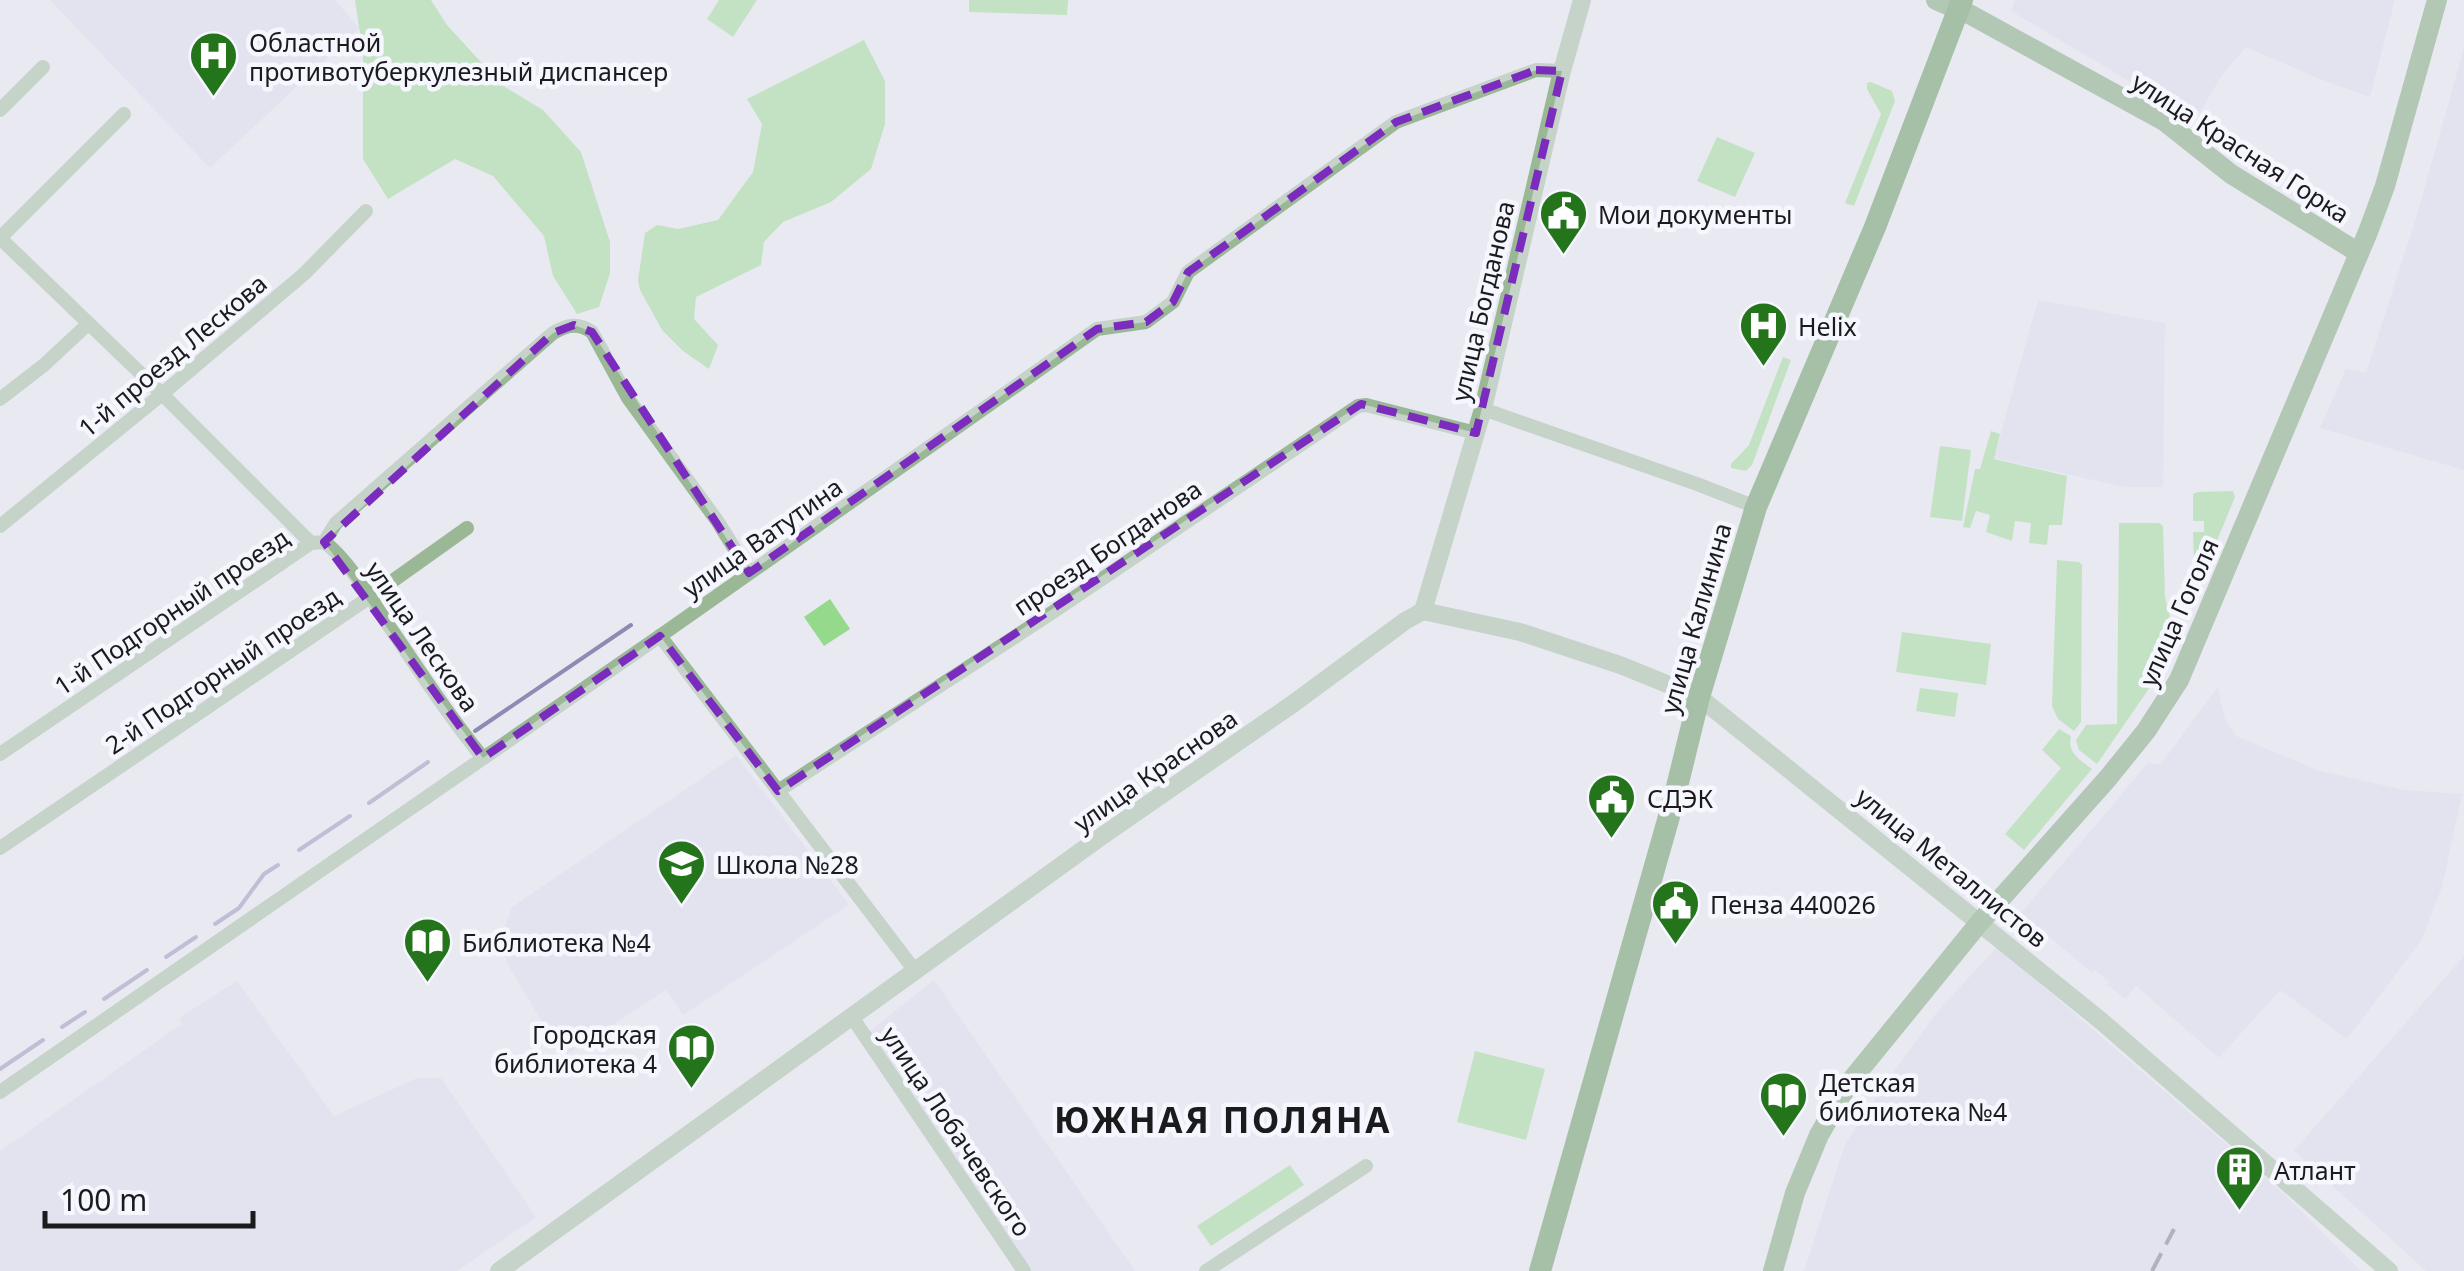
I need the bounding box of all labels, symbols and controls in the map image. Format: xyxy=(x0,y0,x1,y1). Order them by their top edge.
place label: Областной противотуберкулезный диспансер xyxy=(249,25,668,88)
hospital icon: Областной противотуберкулезный диспансер xyxy=(188,30,240,98)
street label: улица Красная Горка xyxy=(2126,64,2356,230)
public building icon: Мои документы xyxy=(1537,188,1589,256)
street label: улица Богданова xyxy=(1442,197,1522,405)
place label: Мои документы xyxy=(1598,197,1793,231)
street label: 1-й проезд Лескова xyxy=(71,266,273,444)
hospital icon: Helix xyxy=(1737,300,1789,368)
place label: Helix xyxy=(1798,309,1857,343)
street label: улица Ватутина xyxy=(675,469,849,605)
street label: проезд Богданова xyxy=(1006,471,1208,623)
street label: улица Калинина xyxy=(1652,519,1738,717)
street label: 1-й Подгорный проезд xyxy=(47,520,295,702)
street label: улица Гоголя xyxy=(2130,533,2226,691)
street label: улица Лескова xyxy=(358,554,488,718)
street label: 2-й Подгорный проезд xyxy=(98,579,346,761)
street label: улица Краснова xyxy=(1066,701,1244,839)
public building icon: СДЭК xyxy=(1586,772,1638,840)
street label: улица Металлистов xyxy=(1849,779,2055,955)
place label: СДЭК xyxy=(1647,781,1713,815)
school or university icon: Школа №28 xyxy=(655,838,707,906)
place label: Школа №28 xyxy=(716,847,859,881)
public building icon: Пенза 440026 xyxy=(1649,878,1701,946)
place label: Пенза 440026 xyxy=(1710,887,1876,921)
library icon: Библиотека №4 xyxy=(401,916,453,984)
place label: Библиотека №4 xyxy=(462,925,651,959)
place label: Городская библиотека 4 xyxy=(494,1017,657,1080)
street label: улица Лобачевского xyxy=(874,1019,1040,1243)
library icon: Городская библиотека 4 xyxy=(666,1022,718,1090)
place label: Детская библиотека №4 xyxy=(1819,1065,2007,1128)
library icon: Детская библиотека №4 xyxy=(1758,1070,1810,1138)
district label: ЮЖНАЯ ПОЛЯНА xyxy=(1054,1096,1392,1143)
building icon: Атлант xyxy=(2213,1144,2265,1212)
place label: Атлант xyxy=(2274,1153,2356,1187)
scale bar xyxy=(45,1166,252,1228)
text: 100 m xyxy=(60,1179,147,1220)

